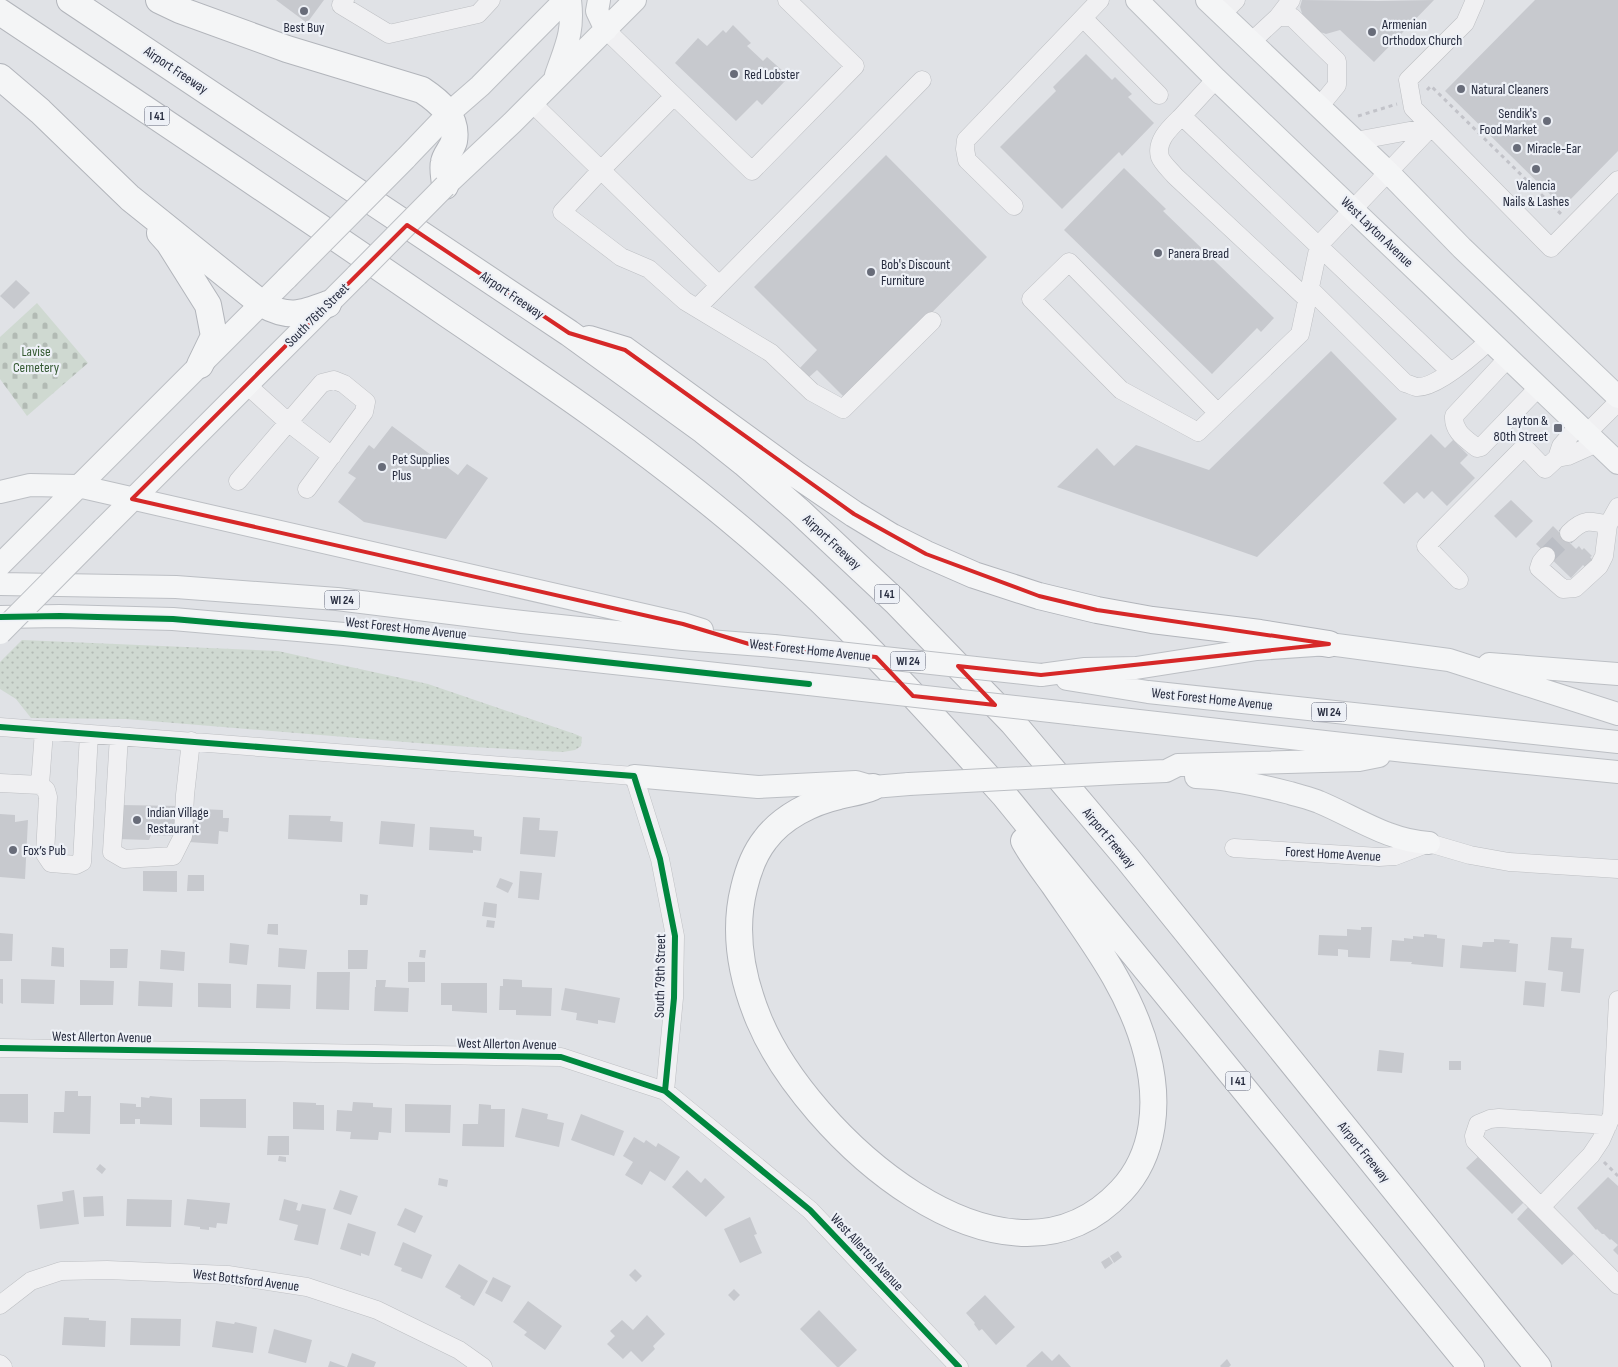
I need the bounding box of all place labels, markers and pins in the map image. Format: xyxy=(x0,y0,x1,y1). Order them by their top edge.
marker: Best Buy xyxy=(298,5,310,17)
place label: Armenian Orthodox Church xyxy=(1381,16,1462,49)
place label: Best Buy xyxy=(284,19,325,36)
marker: Armenian Orthodox Church xyxy=(1366,26,1378,38)
place label: Red Lobster xyxy=(744,66,799,83)
marker: Red Lobster xyxy=(728,68,740,80)
place label: Natural Cleaners xyxy=(1471,81,1549,98)
marker: Natural Cleaners xyxy=(1455,83,1467,95)
place label: Sendik's Food Market xyxy=(1480,105,1537,138)
marker: Sendik's Food Market xyxy=(1541,115,1553,127)
place label: Miracle-Ear xyxy=(1527,140,1581,157)
marker: Miracle-Ear xyxy=(1511,142,1523,154)
marker: Valencia Nails & Lashes xyxy=(1530,163,1542,175)
place label: Valencia Nails & Lashes xyxy=(1503,177,1569,210)
place label: Panera Bread xyxy=(1168,245,1229,262)
marker: Panera Bread xyxy=(1152,247,1164,259)
place label: Bob's Discount Furniture xyxy=(881,256,950,289)
marker: Bob's Discount Furniture xyxy=(865,266,877,278)
place label: Layton & 80th Street xyxy=(1494,412,1548,445)
marker: Layton & 80th Street xyxy=(1552,422,1564,434)
place label: Pet Supplies Plus xyxy=(392,451,450,484)
marker: Pet Supplies Plus xyxy=(376,461,388,473)
place label: Indian Village Restaurant xyxy=(147,804,209,837)
marker: Indian Village Restaurant xyxy=(131,814,143,826)
place label: Fox’s Pub xyxy=(23,842,66,859)
marker: Fox’s Pub xyxy=(7,844,19,856)

